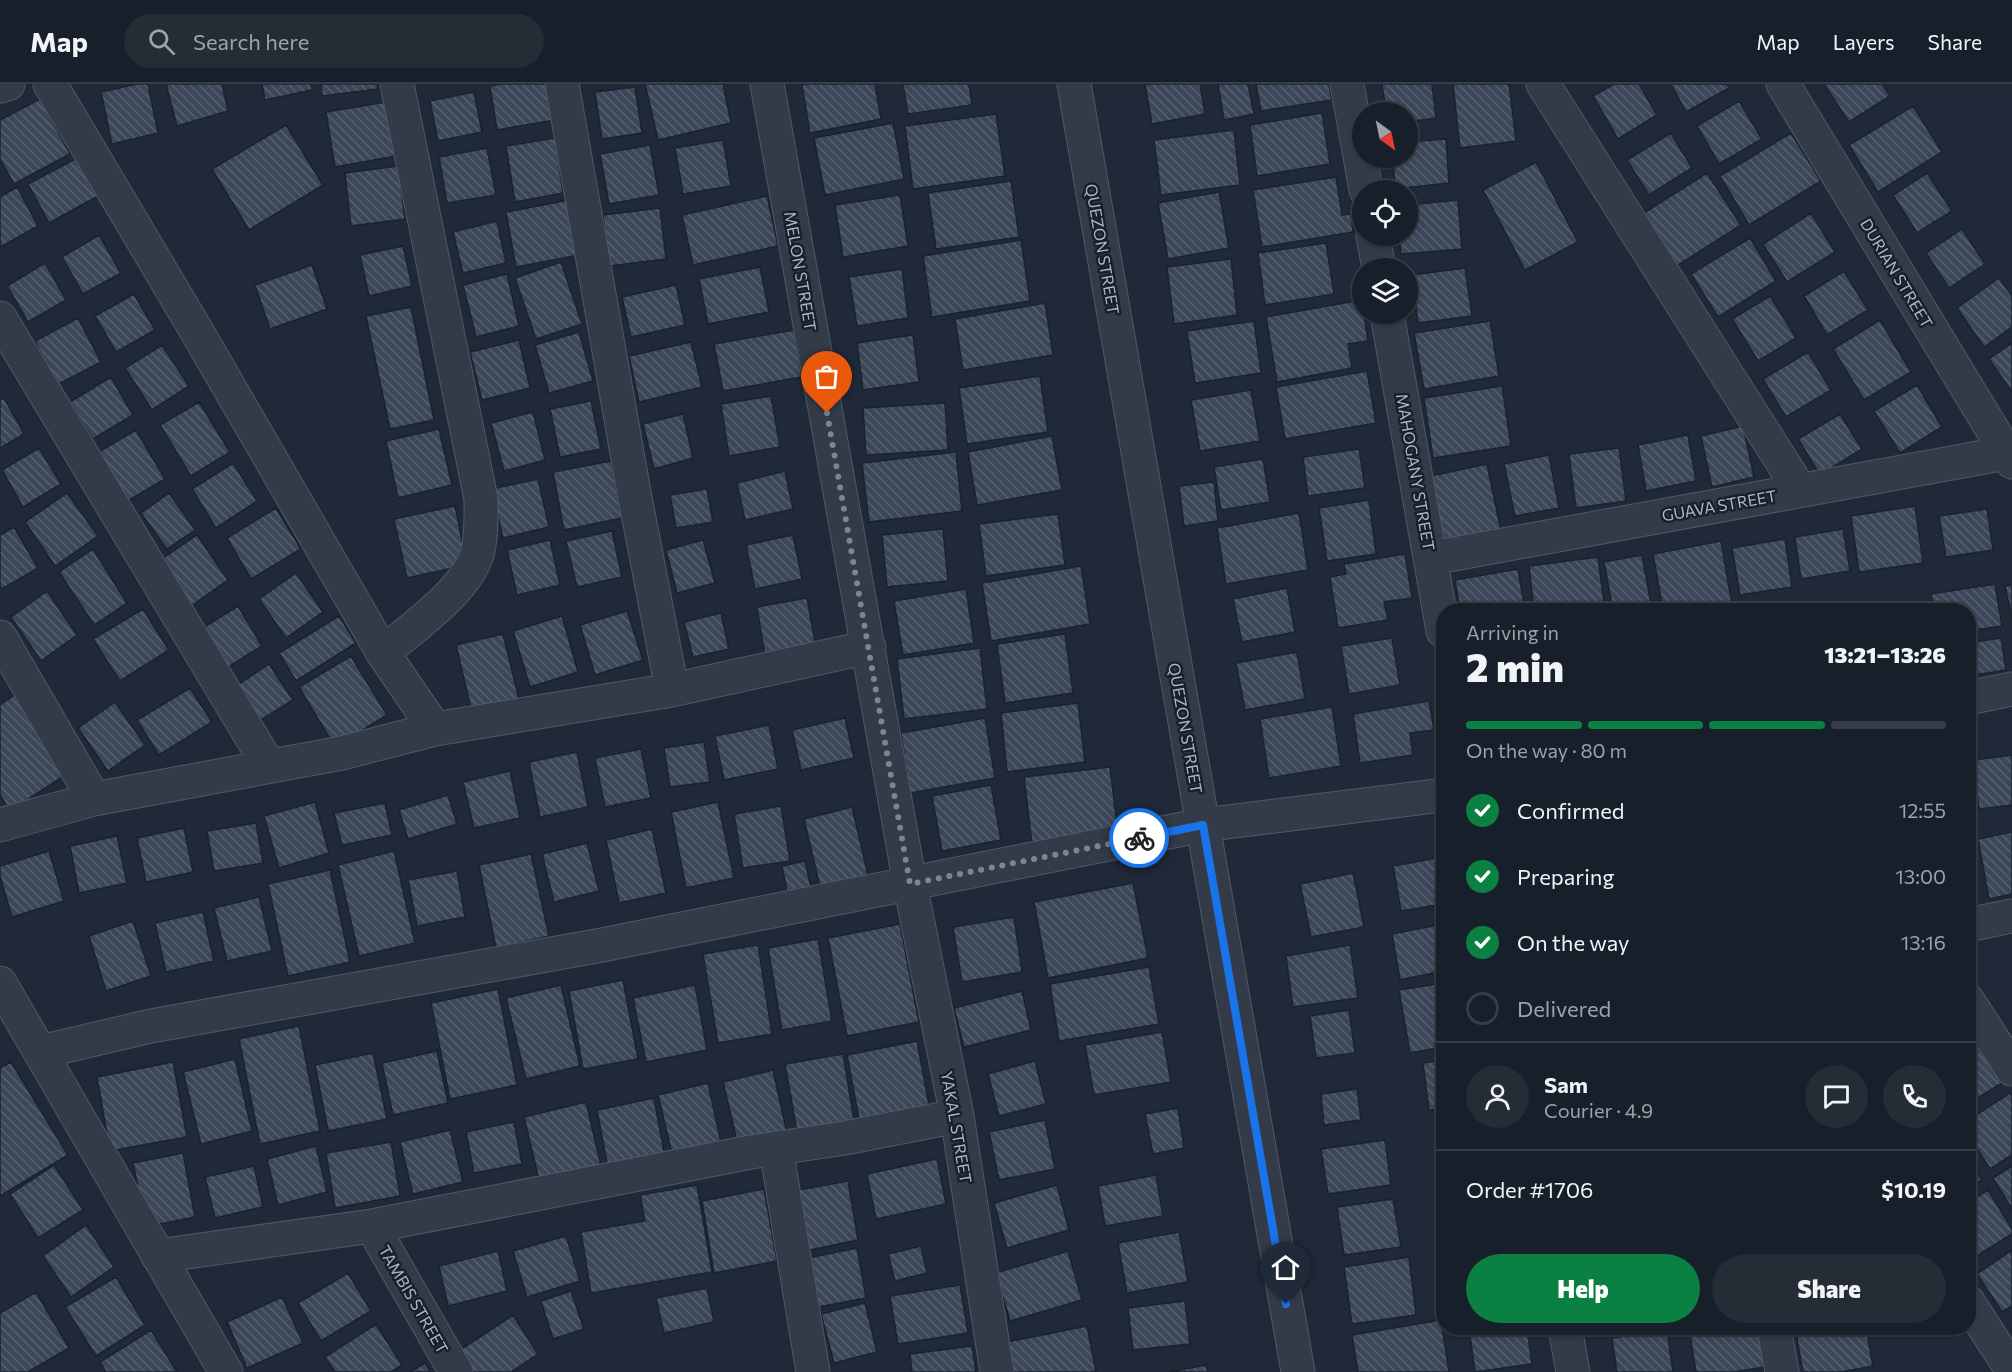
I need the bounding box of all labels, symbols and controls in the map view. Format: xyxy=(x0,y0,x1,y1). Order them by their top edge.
search box xyxy=(124,14,544,68)
text: Map xyxy=(30,24,88,58)
icon: search xyxy=(145,25,178,58)
text: Search here xyxy=(193,28,309,55)
text: Map xyxy=(1756,29,1800,54)
text: Layers xyxy=(1833,29,1895,54)
text: Share xyxy=(1928,29,1982,54)
north arrow xyxy=(1352,102,1418,168)
map controls xyxy=(1352,102,1418,324)
button: locate xyxy=(1352,180,1418,246)
street label: QUEZON STREET xyxy=(1082,182,1124,316)
street label: MELON STREET xyxy=(781,210,821,332)
street label: DURIAN STREET xyxy=(1857,215,1937,331)
button: layers xyxy=(1352,258,1418,324)
pin xyxy=(801,351,852,413)
icon: bag xyxy=(810,360,843,393)
street label: MAHOGANY STREET xyxy=(1393,392,1439,552)
street label: GUAVA STREET xyxy=(1660,486,1778,524)
text: Arriving in xyxy=(1466,620,1559,644)
text: 13:21–13:26 xyxy=(1824,641,1946,668)
text: 2 min xyxy=(1466,642,1564,690)
street label: QUEZON STREET xyxy=(1165,661,1207,795)
text: On the way · 80 m xyxy=(1466,738,1627,762)
icon: check xyxy=(1466,794,1499,827)
text: Confirmed xyxy=(1517,797,1624,824)
text: 12:55 xyxy=(1899,798,1946,822)
courier xyxy=(1109,808,1169,868)
icon: bike xyxy=(1123,822,1156,855)
icon: check xyxy=(1466,860,1499,893)
text: Preparing xyxy=(1517,863,1614,890)
text: 13:00 xyxy=(1895,864,1946,888)
icon: check xyxy=(1466,926,1499,959)
text: On the way xyxy=(1517,929,1629,956)
text: 13:16 xyxy=(1901,930,1946,954)
text: Delivered xyxy=(1517,995,1611,1022)
button: person xyxy=(1466,1065,1529,1128)
button: chat xyxy=(1805,1065,1868,1128)
button: phone xyxy=(1883,1065,1946,1128)
street label: YAKAL STREET xyxy=(938,1069,976,1185)
text: Sam xyxy=(1544,1071,1588,1098)
text: Courier · 4.9 xyxy=(1544,1098,1653,1122)
text: Order #1706 xyxy=(1466,1176,1593,1203)
text: $10.19 xyxy=(1881,1176,1946,1203)
street label: TAMBIS STREET xyxy=(375,1241,453,1357)
pin xyxy=(1260,1242,1311,1304)
icon: home xyxy=(1269,1251,1302,1284)
button: Help xyxy=(1466,1254,1700,1323)
button: Share xyxy=(1712,1254,1946,1323)

